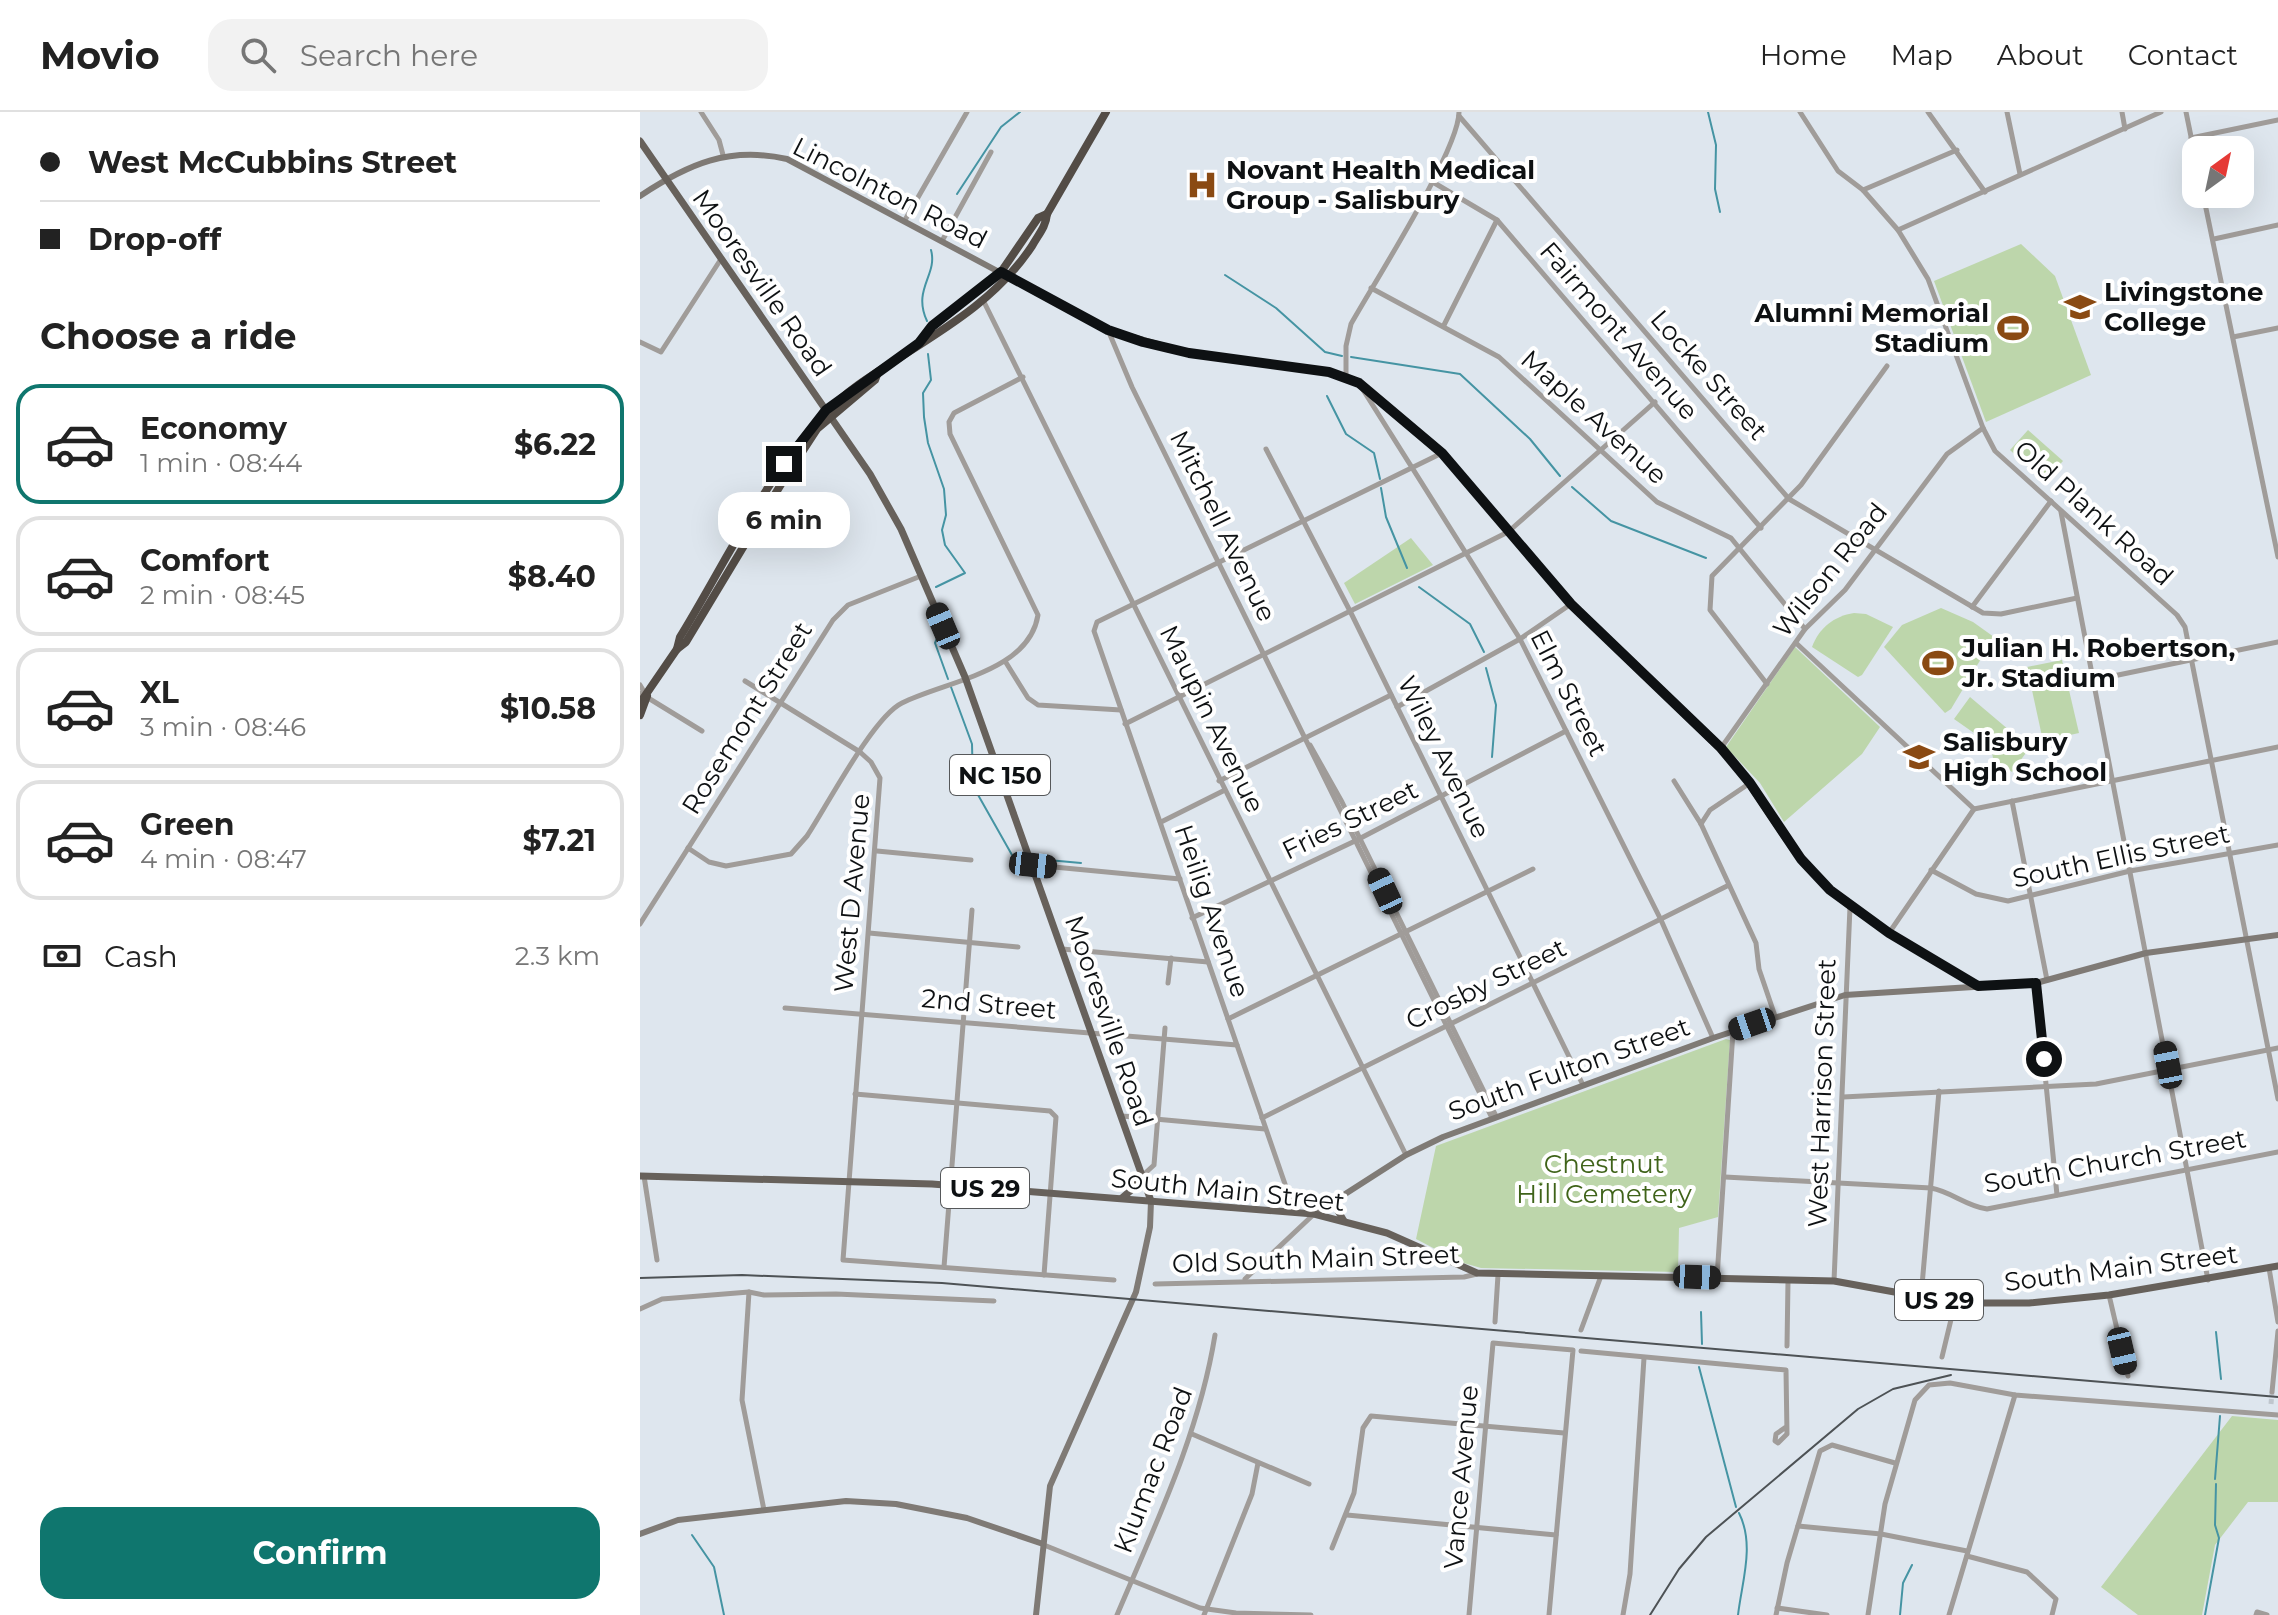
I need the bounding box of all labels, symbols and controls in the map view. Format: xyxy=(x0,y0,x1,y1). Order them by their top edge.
search box xyxy=(208,19,768,91)
text: Movio xyxy=(40,32,160,79)
icon: search xyxy=(236,33,280,77)
text: Search here xyxy=(300,37,478,74)
text: Home xyxy=(1760,38,1847,72)
text: Map xyxy=(1891,38,1953,72)
text: About xyxy=(1997,38,2084,72)
text: Contact xyxy=(2128,38,2238,72)
street label: Lincolnton Road xyxy=(787,130,993,256)
north arrow xyxy=(2182,136,2254,208)
map controls xyxy=(2182,136,2254,208)
text: West McCubbins Street xyxy=(88,144,457,181)
place label: Novant Health Medical Group - Salisbury xyxy=(1226,154,1535,216)
hospital icon: Novant Health Medical Group - Salisbury xyxy=(1185,168,1219,202)
street label: Mooresville Road xyxy=(685,183,839,383)
text: Drop-off xyxy=(88,221,221,258)
street label: Fairmont Avenue xyxy=(1533,235,1705,427)
place label: Livingstone College xyxy=(2104,276,2263,338)
school or university icon: Livingstone College xyxy=(2063,290,2097,324)
place label: Alumni Memorial Stadium xyxy=(1754,297,1989,359)
street label: Locke Street xyxy=(1644,303,1774,447)
sports icon: Alumni Memorial Stadium xyxy=(1996,311,2030,345)
text: Choose a ride xyxy=(40,314,297,358)
street label: Maple Avenue xyxy=(1514,343,1674,491)
icon: car xyxy=(44,408,116,480)
text: Economy xyxy=(140,410,287,447)
street label: Mitchell Avenue xyxy=(1163,425,1283,627)
text: $6.22 xyxy=(514,426,596,463)
street label: Old Plank Road xyxy=(2008,433,2180,593)
route end xyxy=(766,446,802,482)
text: 1 min · 08:44 xyxy=(140,447,302,479)
callout: 6 min xyxy=(718,492,850,548)
street label: Wilson Road xyxy=(1766,496,1894,644)
text: 6 min xyxy=(746,504,823,536)
icon: car xyxy=(44,540,116,612)
text: Comfort xyxy=(140,542,270,579)
text: $8.40 xyxy=(508,558,596,595)
text: 2 min · 08:45 xyxy=(140,579,305,611)
car xyxy=(923,599,963,653)
street label: Rosemont Street xyxy=(675,616,819,820)
street label: Maupin Avenue xyxy=(1153,620,1271,818)
street label: Elm Street xyxy=(1524,625,1614,761)
place label: Julian H. Robertson, Jr. Stadium xyxy=(1961,632,2235,694)
sports icon: Julian H. Robertson, Jr. Stadium xyxy=(1921,646,1955,680)
street label: Wiley Avenue xyxy=(1391,670,1497,844)
icon: car xyxy=(44,672,116,744)
text: XL xyxy=(140,674,179,711)
text: $10.58 xyxy=(500,690,596,727)
text: 3 min · 08:46 xyxy=(140,711,306,743)
place label: Salisbury High School xyxy=(1943,726,2107,788)
school or university icon: Salisbury High School xyxy=(1902,740,1936,774)
road number: NC 150 xyxy=(950,755,1050,795)
street label: Fries Street xyxy=(1277,773,1423,867)
street label: West D Avenue xyxy=(827,792,877,994)
icon: car xyxy=(44,804,116,876)
text: Green xyxy=(140,806,234,843)
street label: South Ellis Street xyxy=(2009,817,2233,895)
street label: Heilig Avenue xyxy=(1167,820,1257,1002)
text: $7.21 xyxy=(522,822,596,859)
text: 4 min · 08:47 xyxy=(140,843,307,875)
car xyxy=(1008,851,1058,879)
car xyxy=(1364,864,1406,918)
street label: Mooresville Road xyxy=(1058,911,1160,1131)
street label: Crosby Street xyxy=(1401,931,1571,1037)
icon: cash xyxy=(40,934,84,978)
text: Cash xyxy=(104,938,178,975)
text: 2.3 km xyxy=(515,940,600,972)
street label: West Harrison Street xyxy=(1801,958,1843,1228)
street label: 2nd Street xyxy=(920,982,1058,1026)
car xyxy=(1725,1005,1779,1043)
street label: South Fulton Street xyxy=(1444,1010,1694,1128)
car xyxy=(2152,1039,2184,1091)
route start xyxy=(2026,1041,2062,1077)
street label: South Church Street xyxy=(1981,1122,2249,1200)
park label: Chestnut Hill Cemetery xyxy=(1516,1148,1693,1210)
street label: South Main Street xyxy=(1110,1162,1346,1218)
road number: US 29 xyxy=(941,1168,1029,1208)
street label: Old South Main Street xyxy=(1171,1238,1461,1280)
street label: South Main Street xyxy=(2002,1238,2240,1298)
car xyxy=(1673,1264,1721,1290)
road number: US 29 xyxy=(1895,1280,1983,1320)
car xyxy=(2105,1325,2139,1377)
street label: Klumac Road xyxy=(1107,1382,1199,1558)
street label: Vance Avenue xyxy=(1437,1384,1485,1570)
button: Confirm xyxy=(40,1507,600,1599)

